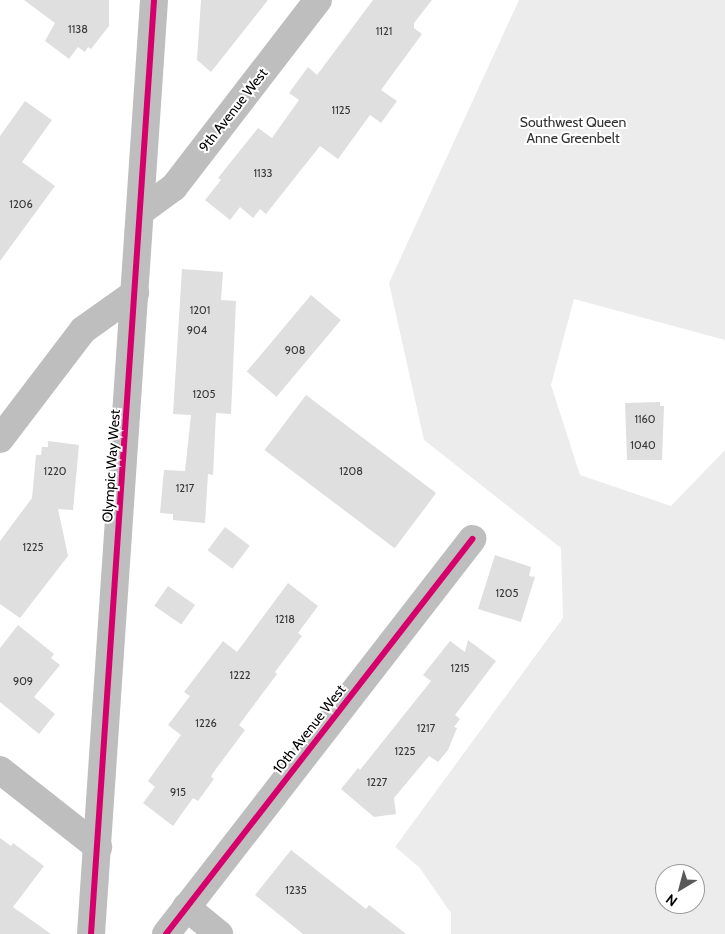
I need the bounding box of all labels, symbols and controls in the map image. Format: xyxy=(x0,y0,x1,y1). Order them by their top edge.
house number: 1138 xyxy=(68,22,88,36)
house number: 1121 xyxy=(376,24,392,38)
street label: 9th Avenue West xyxy=(195,65,271,155)
house number: 1125 xyxy=(332,103,350,117)
park label: Southwest Queen Anne Greenbelt xyxy=(520,114,626,146)
house number: 1133 xyxy=(253,166,273,180)
house number: 1206 xyxy=(9,197,33,211)
house number: 1201 xyxy=(190,303,210,317)
house number: 904 xyxy=(187,323,207,337)
house number: 908 xyxy=(285,343,305,357)
house number: 1205 xyxy=(193,387,215,401)
street label: Olympic Way West xyxy=(99,409,123,523)
house number: 1160 xyxy=(634,412,656,426)
house number: 1040 xyxy=(630,438,656,452)
house number: 1220 xyxy=(44,464,66,478)
house number: 1208 xyxy=(339,464,363,478)
house number: 1217 xyxy=(176,481,194,495)
house number: 1225 xyxy=(22,540,44,554)
house number: 1205 xyxy=(496,586,518,600)
house number: 1218 xyxy=(275,612,295,626)
house number: 1215 xyxy=(451,661,469,675)
house number: 1222 xyxy=(230,668,250,682)
house number: 909 xyxy=(13,674,33,688)
street label: 10th Avenue West xyxy=(269,681,349,777)
house number: 1226 xyxy=(195,716,217,730)
house number: 1217 xyxy=(417,721,435,735)
house number: 1225 xyxy=(394,744,416,758)
house number: 1227 xyxy=(367,775,387,789)
house number: 915 xyxy=(170,785,186,799)
north arrow xyxy=(655,864,705,914)
house number: 1235 xyxy=(285,883,307,897)
text: N xyxy=(662,890,681,910)

